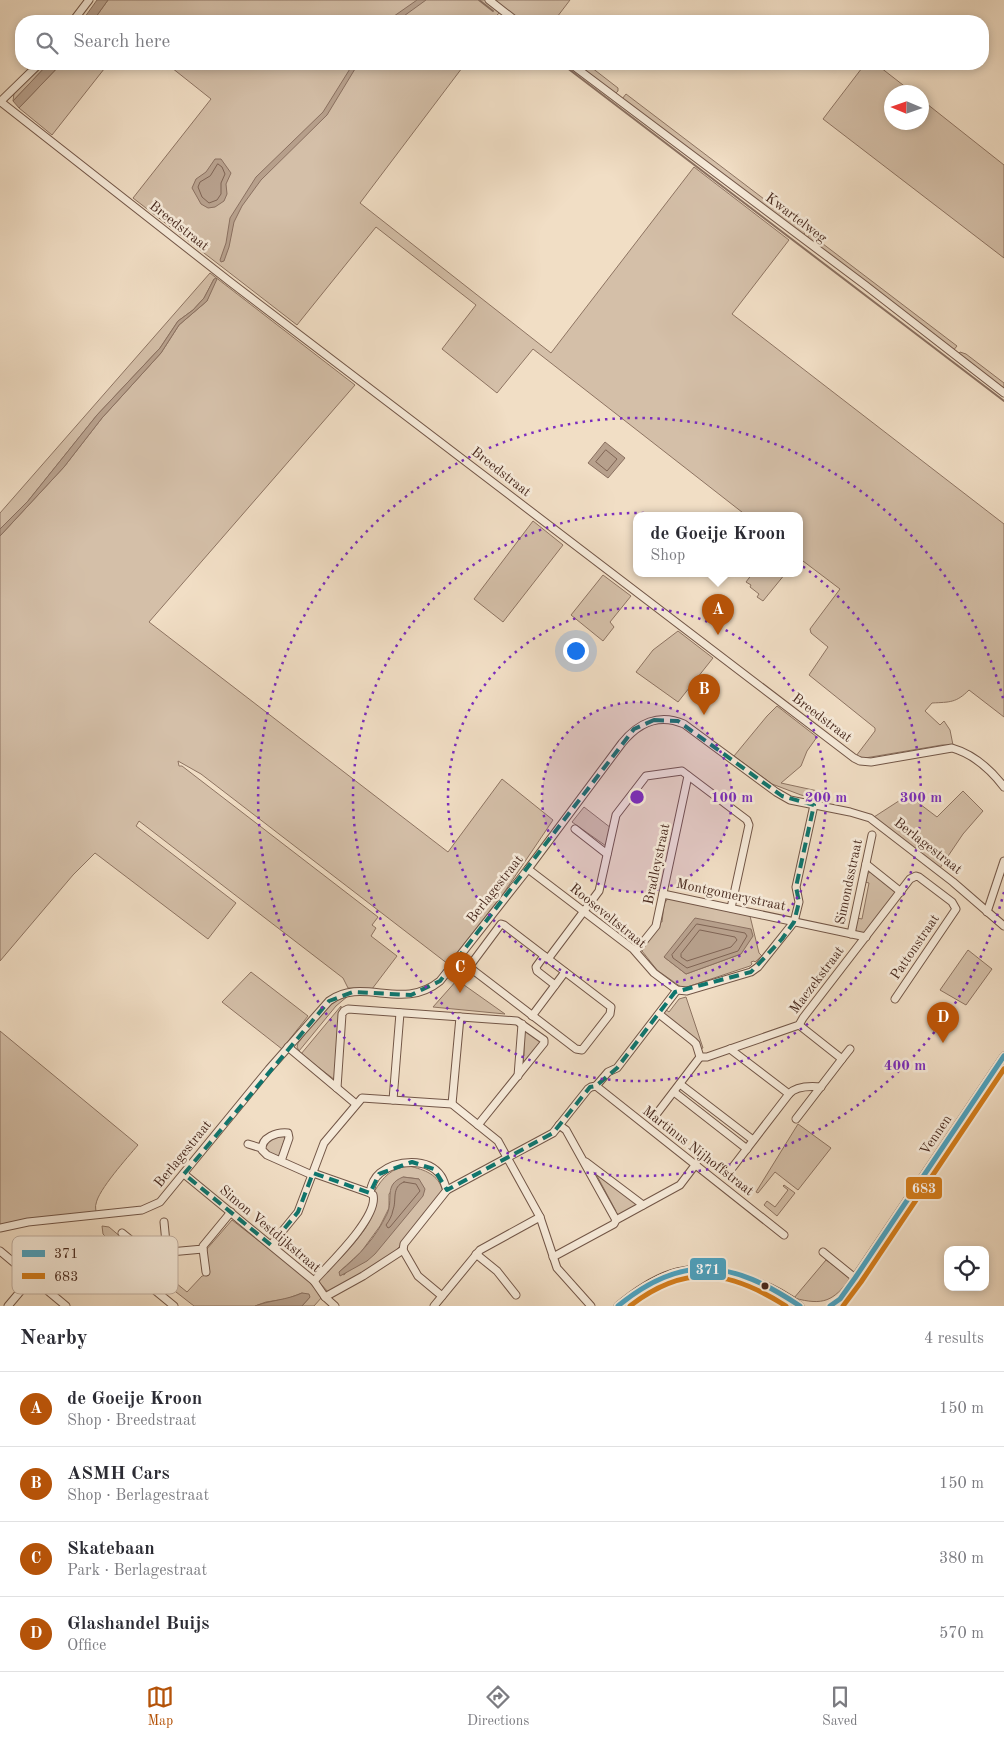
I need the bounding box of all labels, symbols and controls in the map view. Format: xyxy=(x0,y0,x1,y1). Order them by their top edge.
search box xyxy=(15,15,989,70)
icon: search xyxy=(33,29,61,57)
text: Search here xyxy=(73,33,170,52)
north arrow xyxy=(884,85,929,130)
street label: Kwartelweg xyxy=(763,190,830,246)
street label: Breedstraat xyxy=(147,199,211,253)
street label: Breedstraat xyxy=(469,445,533,499)
popup xyxy=(633,512,803,577)
text: de Goeije Kroon xyxy=(650,525,786,544)
text: Shop xyxy=(650,548,685,564)
pin: A xyxy=(702,594,734,635)
your location xyxy=(563,638,589,664)
pin: B xyxy=(688,674,720,715)
street label: Breedstraat xyxy=(789,691,855,745)
centre of rings xyxy=(628,788,646,806)
text: 100 m xyxy=(711,791,753,806)
text: 200 m xyxy=(805,791,847,806)
text: 300 m xyxy=(900,791,942,806)
street label: Berlagestraat xyxy=(891,815,965,877)
street label: Bradleystraat xyxy=(642,822,672,906)
street label: Simondsstraat xyxy=(833,838,865,926)
street label: Berlagestraat xyxy=(464,852,526,926)
street label: Montgomerystraat xyxy=(675,877,787,913)
street label: Rooseveltstraat xyxy=(567,881,649,951)
street label: Pattonstraat xyxy=(888,912,942,982)
street label: Maczekstraat xyxy=(787,944,847,1016)
pin: C xyxy=(444,952,476,993)
pin: D xyxy=(927,1002,959,1043)
text: 400 m xyxy=(884,1059,926,1074)
street label: Martinus Nijhoffstraat xyxy=(640,1103,756,1199)
street label: Vennen xyxy=(918,1112,955,1158)
street label: Berlagestraat xyxy=(152,1118,214,1190)
line badge: 683 xyxy=(905,1176,943,1200)
text: 683 xyxy=(912,1182,936,1196)
street label: Simon Vestdijkstraat xyxy=(217,1183,323,1275)
legend xyxy=(12,1236,178,1294)
map controls xyxy=(944,1246,989,1291)
button: locate xyxy=(944,1246,989,1291)
text: 371 xyxy=(54,1247,78,1261)
line badge: 371 xyxy=(689,1257,727,1281)
text: 371 xyxy=(696,1263,720,1277)
text: 683 xyxy=(54,1270,78,1284)
unlabelled marker xyxy=(760,1281,770,1291)
text: Nearby xyxy=(20,1328,88,1349)
text: 4 results xyxy=(924,1331,984,1347)
text: de Goeije Kroon xyxy=(67,1390,202,1409)
text: A xyxy=(30,1401,42,1417)
text: 150 m xyxy=(939,1401,984,1417)
text: Shop · Breedstraat xyxy=(67,1413,196,1429)
text: ASMH Cars xyxy=(67,1465,170,1484)
text: B xyxy=(30,1476,42,1492)
text: 150 m xyxy=(939,1476,984,1492)
text: Shop · Berlagestraat xyxy=(67,1488,209,1504)
text: Skatebaan xyxy=(67,1540,155,1559)
text: C xyxy=(31,1551,41,1567)
text: 380 m xyxy=(939,1551,984,1567)
text: Park · Berlagestraat xyxy=(67,1563,207,1579)
text: Glashandel Buijs xyxy=(67,1615,209,1634)
text: D xyxy=(30,1626,42,1642)
text: 570 m xyxy=(939,1626,984,1642)
text: Office xyxy=(67,1638,106,1654)
tab: Map xyxy=(146,1683,174,1730)
tab: Directions xyxy=(467,1683,529,1730)
tab: Saved xyxy=(822,1683,858,1730)

